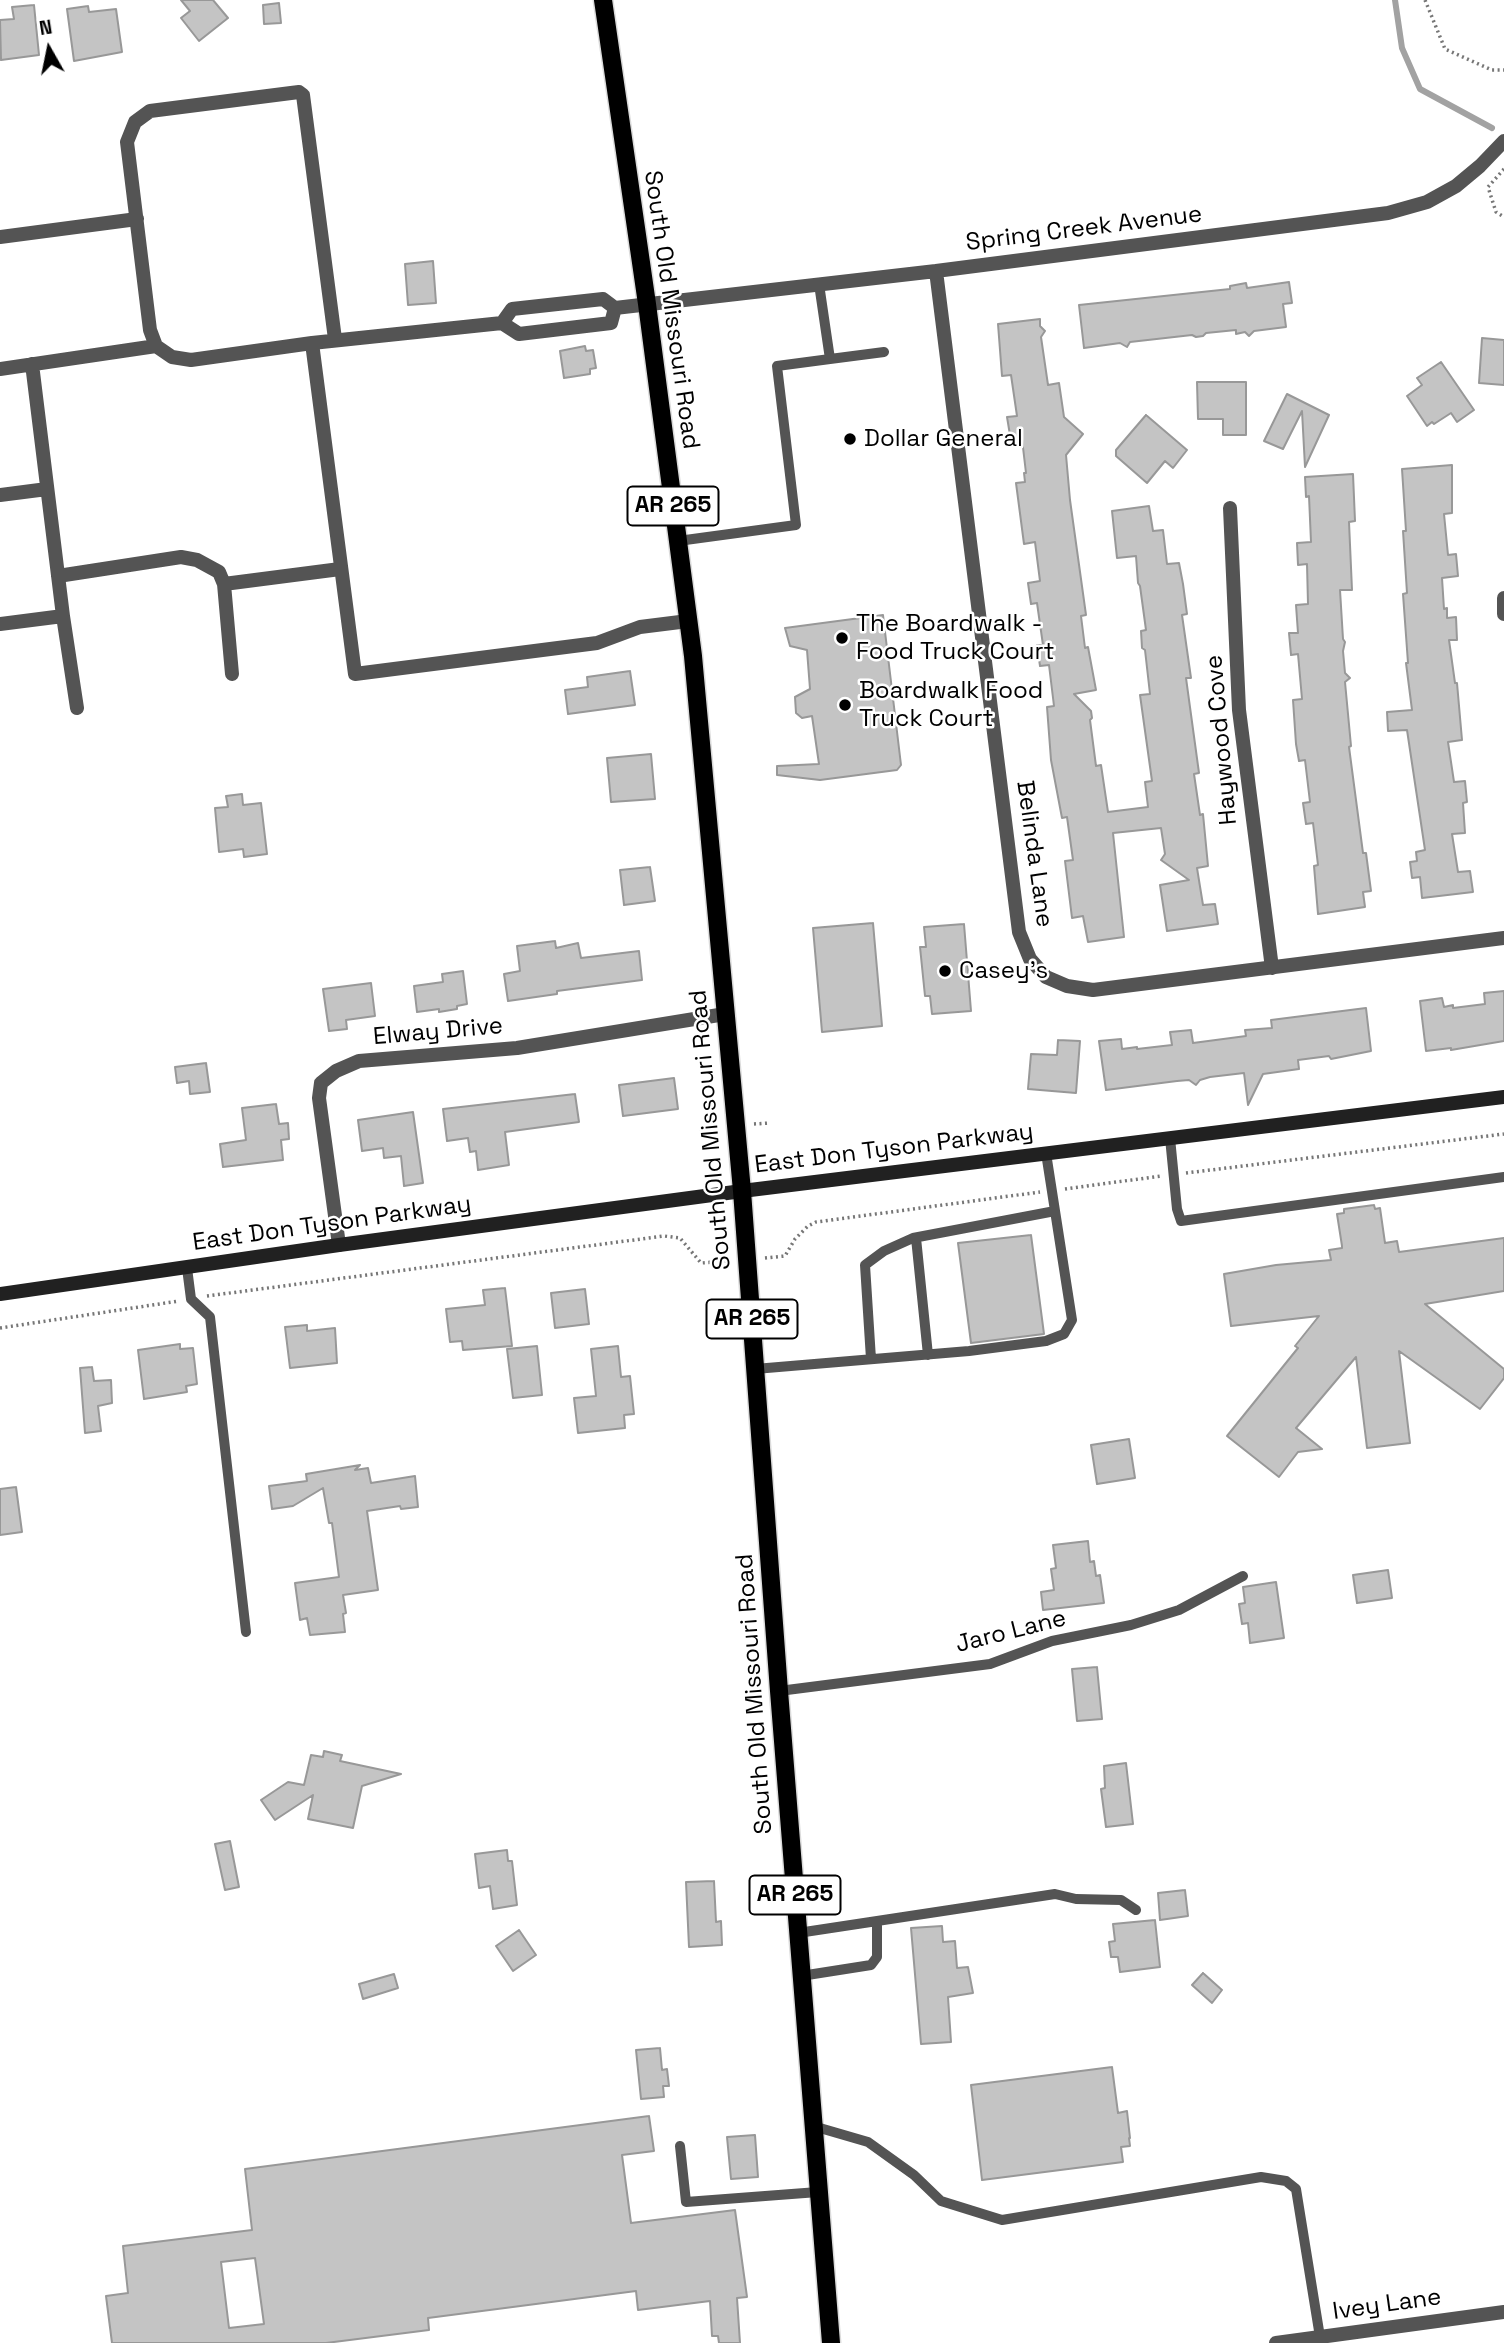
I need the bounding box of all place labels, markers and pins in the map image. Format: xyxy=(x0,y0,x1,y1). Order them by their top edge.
place label: Dollar General xyxy=(864,425,1023,453)
marker: Dollar General xyxy=(842,431,858,447)
place label: The Boardwalk - Food Truck Court xyxy=(856,610,1055,666)
marker: The Boardwalk - Food Truck Court xyxy=(834,630,850,646)
place label: Boardwalk Food Truck Court xyxy=(859,677,1043,733)
marker: Boardwalk Food Truck Court xyxy=(837,697,853,713)
place label: Casey's xyxy=(959,957,1048,985)
marker: Casey's xyxy=(937,963,953,979)

